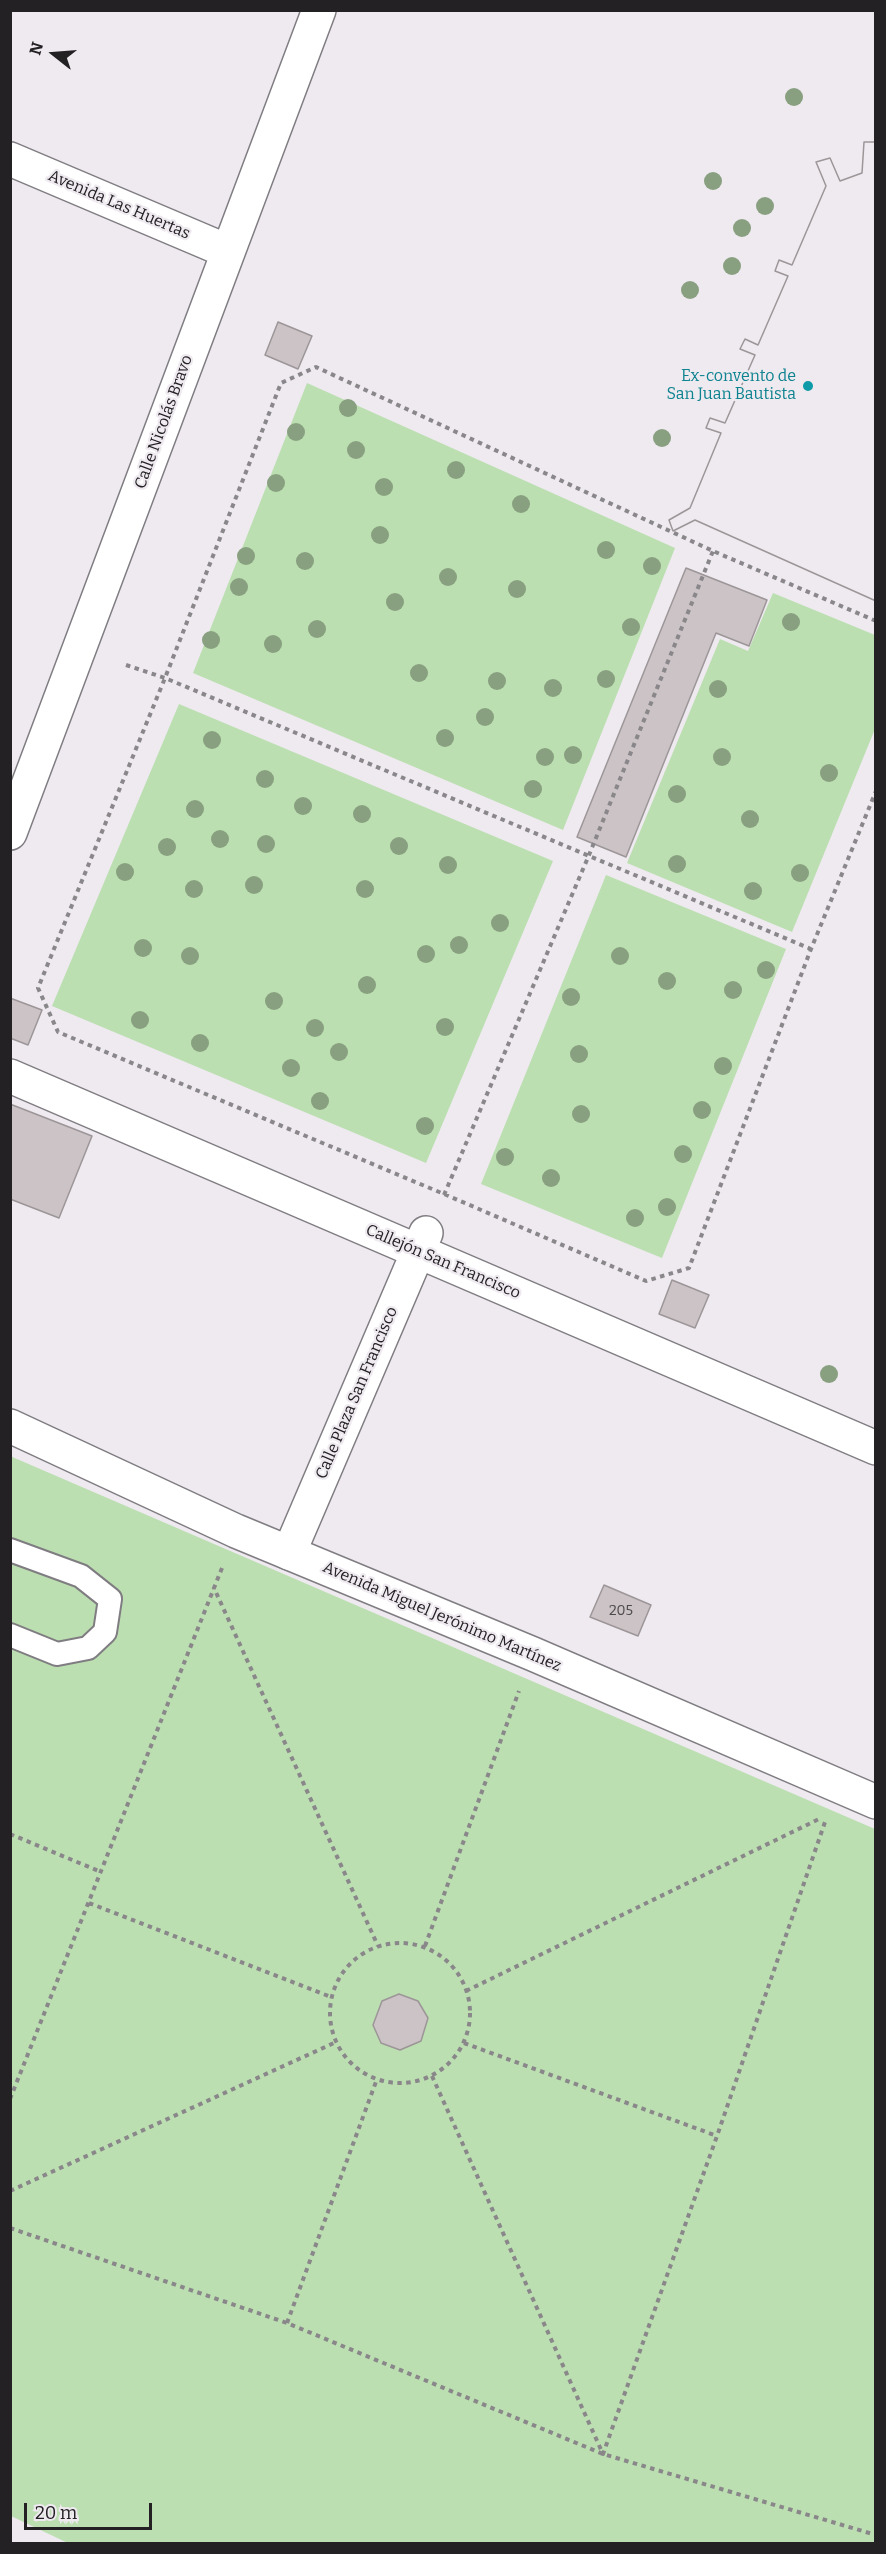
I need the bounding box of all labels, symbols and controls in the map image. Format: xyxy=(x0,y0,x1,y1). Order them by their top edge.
north arrow xyxy=(24,24,84,84)
text: N xyxy=(25,40,47,57)
street label: Avenida Las Huertas xyxy=(45,166,193,244)
street label: Calle Nicolás Bravo xyxy=(131,353,197,491)
place label: Ex-convento de San Juan Bautista xyxy=(666,367,796,405)
marker: Ex-convento de San Juan Bautista xyxy=(801,379,815,393)
street label: Callejón San Francisco xyxy=(363,1221,523,1303)
street label: Calle Plaza San Francisco xyxy=(312,1304,402,1482)
street label: Avenida Miguel Jerónimo Martínez xyxy=(320,1558,564,1676)
house number: 205 xyxy=(609,1603,633,1619)
scale bar xyxy=(27,2491,154,2529)
text: 20 m xyxy=(35,2502,77,2524)

